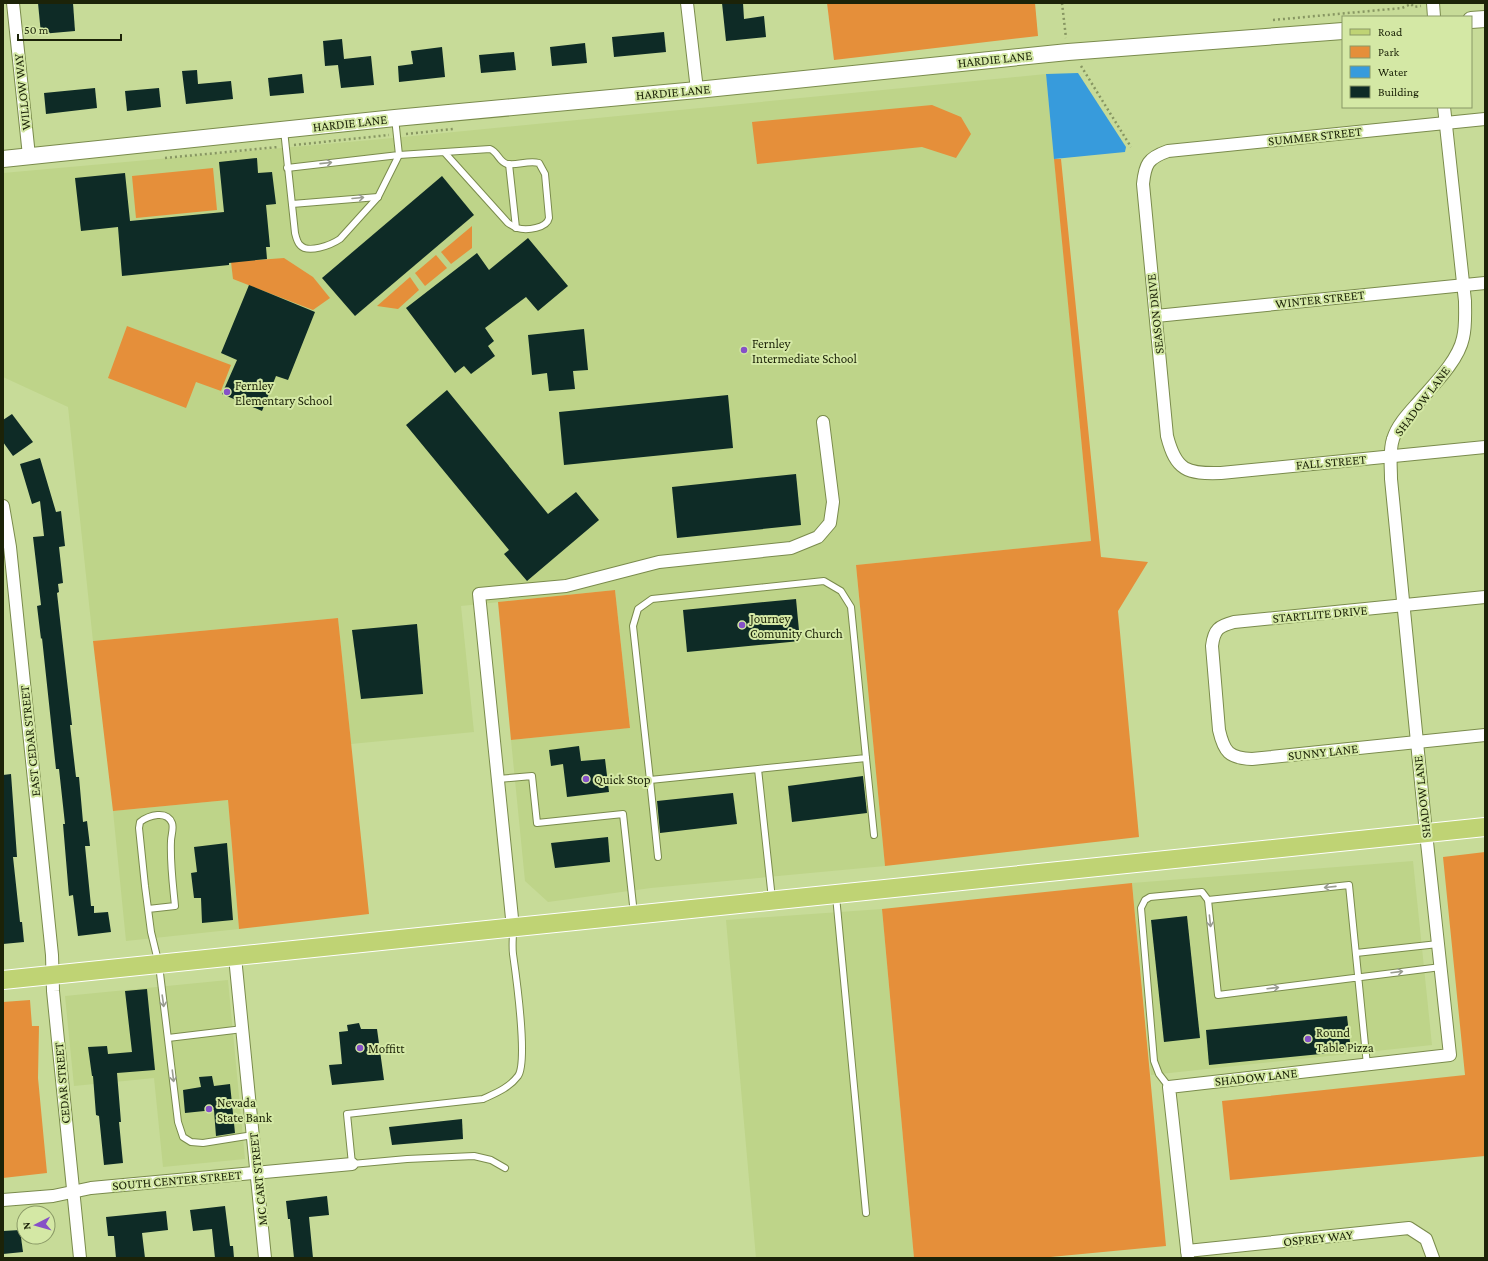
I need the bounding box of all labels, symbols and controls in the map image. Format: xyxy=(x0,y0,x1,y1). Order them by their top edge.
scale bar xyxy=(18,16,121,42)
legend xyxy=(1342,16,1472,108)
text: 50 m xyxy=(24,23,49,37)
text: Road xyxy=(1378,25,1403,39)
text: Park xyxy=(1378,45,1400,59)
street label: HARDIE LANE xyxy=(957,48,1033,70)
street label: WILLOW WAY xyxy=(11,53,33,131)
text: Water xyxy=(1378,65,1408,79)
street label: HARDIE LANE xyxy=(635,81,711,103)
text: Building xyxy=(1378,85,1419,99)
street label: HARDIE LANE xyxy=(312,112,388,134)
street label: SUMMER STREET xyxy=(1267,124,1363,148)
one-way arrow xyxy=(319,160,332,167)
one-way arrow xyxy=(351,195,364,202)
street label: SEASON DRIVE xyxy=(1143,273,1167,355)
street label: WINTER STREET xyxy=(1275,287,1365,311)
place label: Fernley Intermediate School xyxy=(752,336,858,366)
marker: Fernley Intermediate School xyxy=(739,345,749,355)
street label: SHADOW LANE xyxy=(1391,363,1453,439)
place label: Fernley Elementary School xyxy=(235,378,333,408)
marker: Fernley Elementary School xyxy=(222,387,232,397)
street label: FALL STREET xyxy=(1295,451,1367,473)
street label: STARTLITE DRIVE xyxy=(1272,602,1368,626)
place label: Journey Comunity Church xyxy=(749,611,843,641)
marker: Journey Comunity Church xyxy=(737,620,747,630)
street label: EAST CEDAR STREET xyxy=(17,685,43,797)
street label: SUNNY LANE xyxy=(1287,741,1359,763)
street label: SHADOW LANE xyxy=(1410,755,1434,839)
place label: Quick Stop xyxy=(594,772,651,787)
marker: Quick Stop xyxy=(581,774,591,784)
one-way arrow xyxy=(1324,883,1337,891)
one-way arrow xyxy=(1206,914,1214,927)
one-way arrow xyxy=(1390,969,1403,976)
one-way arrow xyxy=(1266,984,1279,992)
one-way arrow xyxy=(160,994,167,1007)
place label: Round Table Pizza xyxy=(1316,1025,1374,1055)
marker: Round Table Pizza xyxy=(1303,1034,1313,1044)
place label: Moffitt xyxy=(368,1041,405,1056)
street label: CEDAR STREET xyxy=(51,1042,73,1124)
marker: Moffitt xyxy=(355,1043,365,1053)
street label: SHADOW LANE xyxy=(1214,1065,1298,1089)
one-way arrow xyxy=(169,1069,176,1082)
place label: Nevada State Bank xyxy=(217,1095,273,1125)
marker: Nevada State Bank xyxy=(204,1104,214,1114)
street label: MC CART STREET xyxy=(246,1132,270,1226)
street label: SOUTH CENTER STREET xyxy=(112,1167,242,1193)
north arrow xyxy=(16,1205,56,1245)
text: N xyxy=(20,1221,32,1230)
street label: OSPREY WAY xyxy=(1282,1227,1354,1249)

